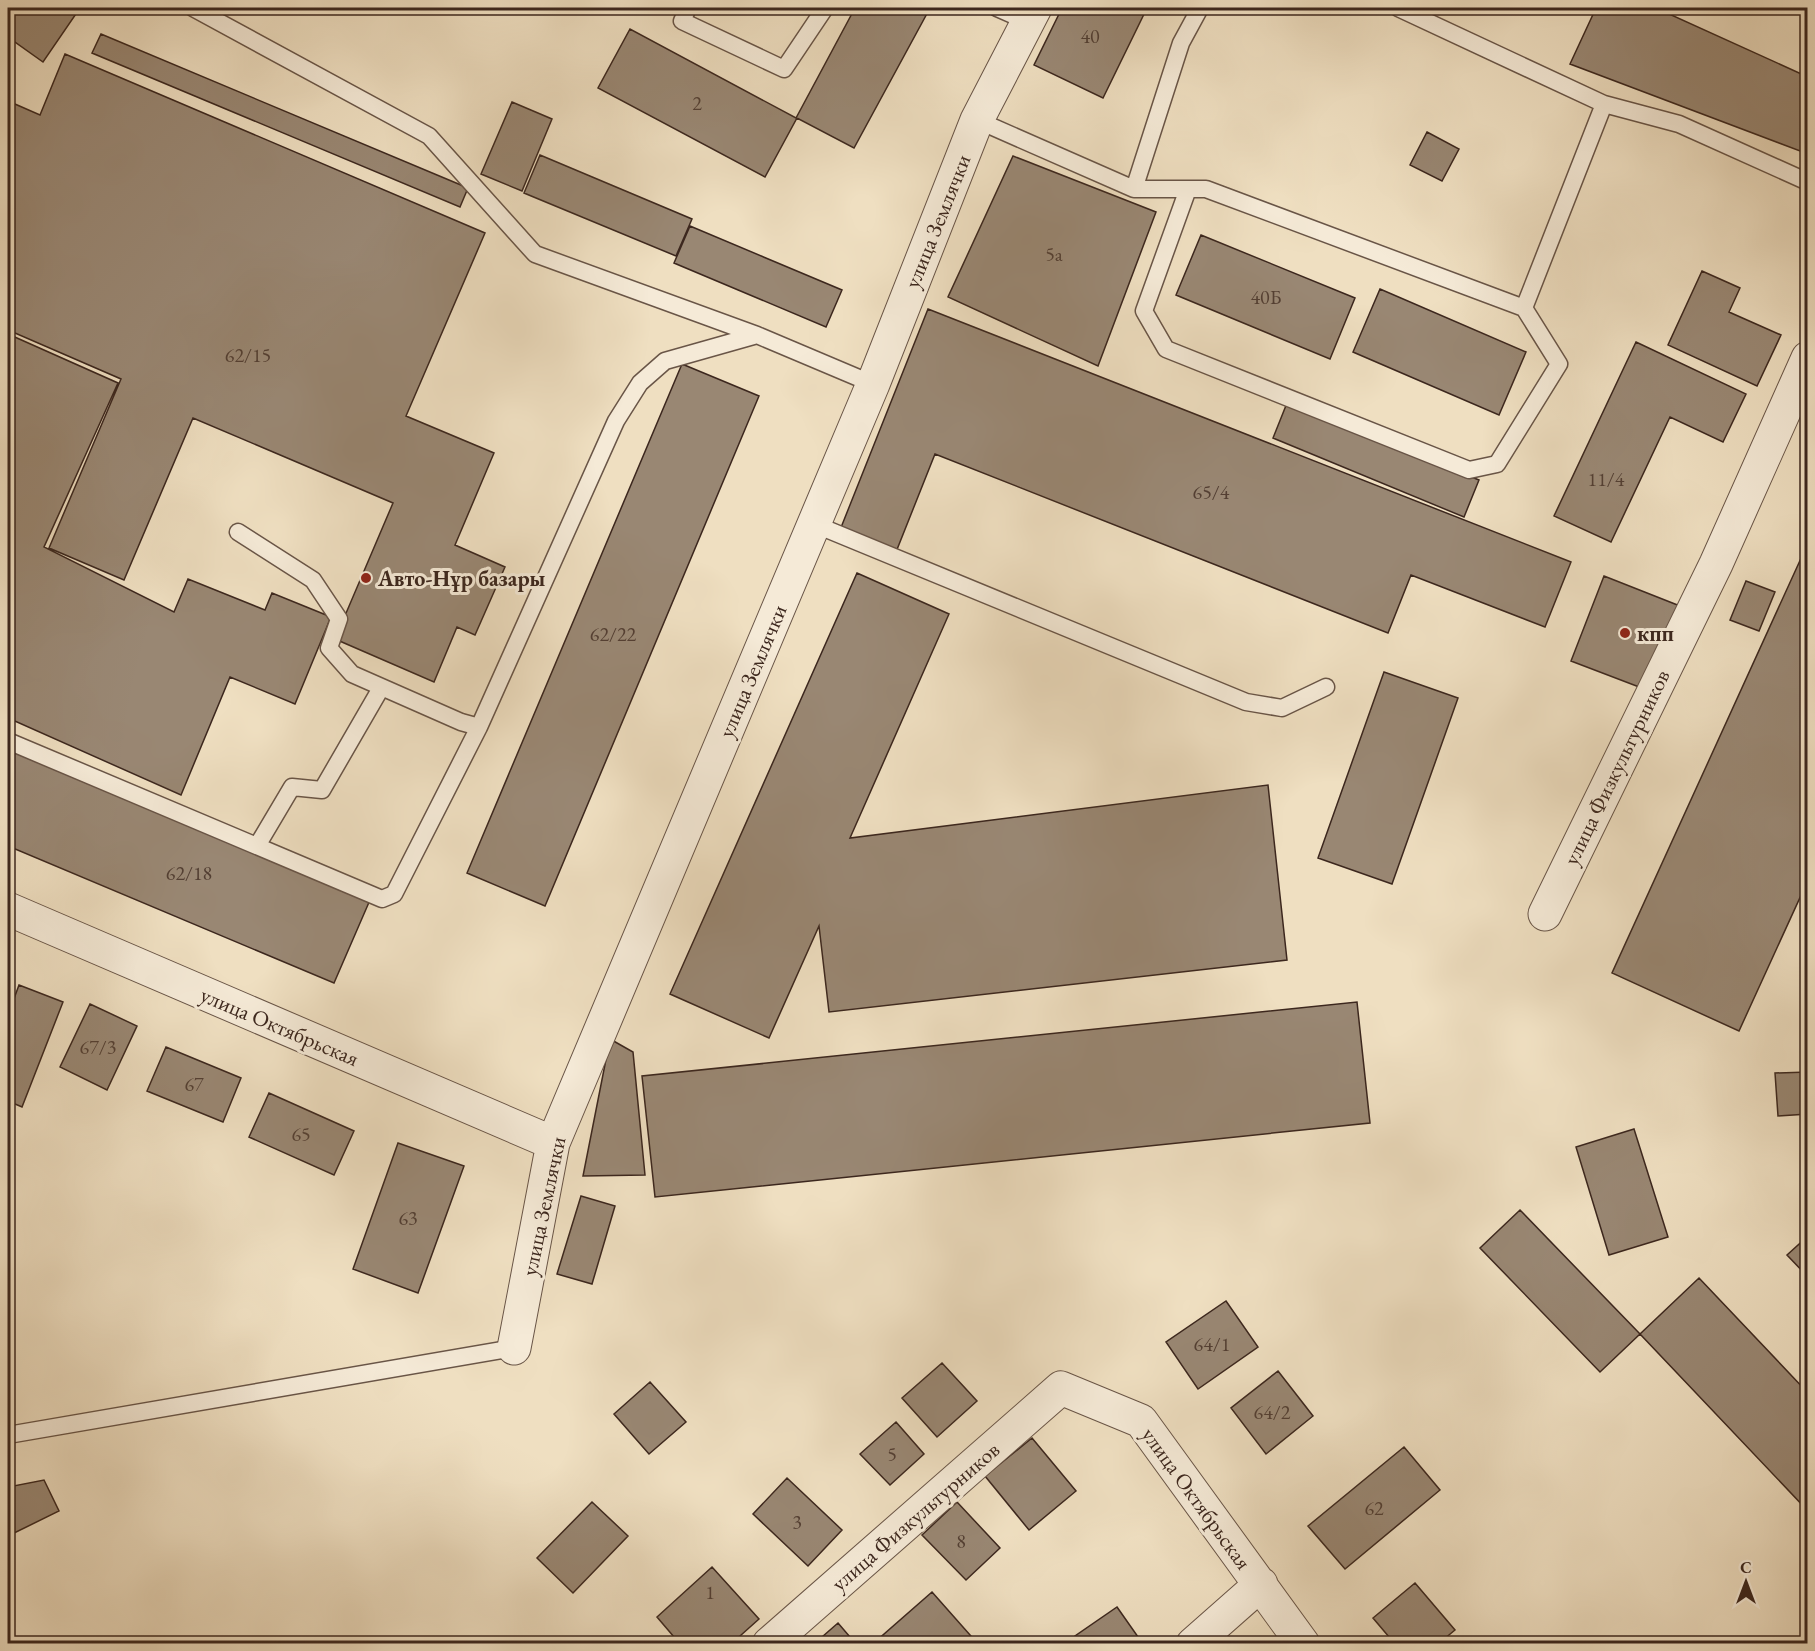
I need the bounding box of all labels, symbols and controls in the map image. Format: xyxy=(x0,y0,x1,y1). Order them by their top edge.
house number: 40 xyxy=(1080,23,1100,49)
house number: 2 xyxy=(692,90,702,116)
street label: улица Землячки xyxy=(897,150,978,292)
house number: 5а xyxy=(1045,241,1063,267)
house number: 40Б xyxy=(1251,284,1282,310)
house number: 62/15 xyxy=(225,342,271,368)
house number: 11/4 xyxy=(1588,466,1625,492)
house number: 65/4 xyxy=(1193,479,1230,505)
place label: Авто-Нұр базары xyxy=(377,564,546,593)
marker: Авто-Нұр базары xyxy=(359,571,373,585)
street label: улица Землячки xyxy=(711,600,794,742)
place label: кпп xyxy=(1637,619,1674,648)
house number: 62/22 xyxy=(590,621,637,647)
marker: кпп xyxy=(1618,626,1632,640)
street label: улица Физкультурников xyxy=(1556,665,1676,870)
house number: 62/18 xyxy=(166,860,212,886)
street label: улица Октябрьская xyxy=(196,980,364,1073)
house number: 67/3 xyxy=(80,1034,116,1060)
house number: 67 xyxy=(184,1071,204,1097)
house number: 65 xyxy=(291,1121,311,1147)
street label: улица Землячки xyxy=(515,1133,572,1278)
house number: 63 xyxy=(398,1205,418,1231)
house number: 64/1 xyxy=(1194,1331,1230,1357)
house number: 64/2 xyxy=(1254,1399,1291,1425)
street label: улица Октябрьская xyxy=(1135,1421,1258,1576)
street label: улица Физкультурников xyxy=(825,1435,1006,1598)
house number: 5 xyxy=(887,1441,897,1467)
house number: 62 xyxy=(1364,1495,1384,1521)
house number: 3 xyxy=(792,1509,802,1535)
house number: 8 xyxy=(956,1528,966,1554)
north arrow xyxy=(1716,1552,1776,1612)
text: С xyxy=(1740,1557,1752,1578)
house number: 1 xyxy=(705,1579,715,1605)

